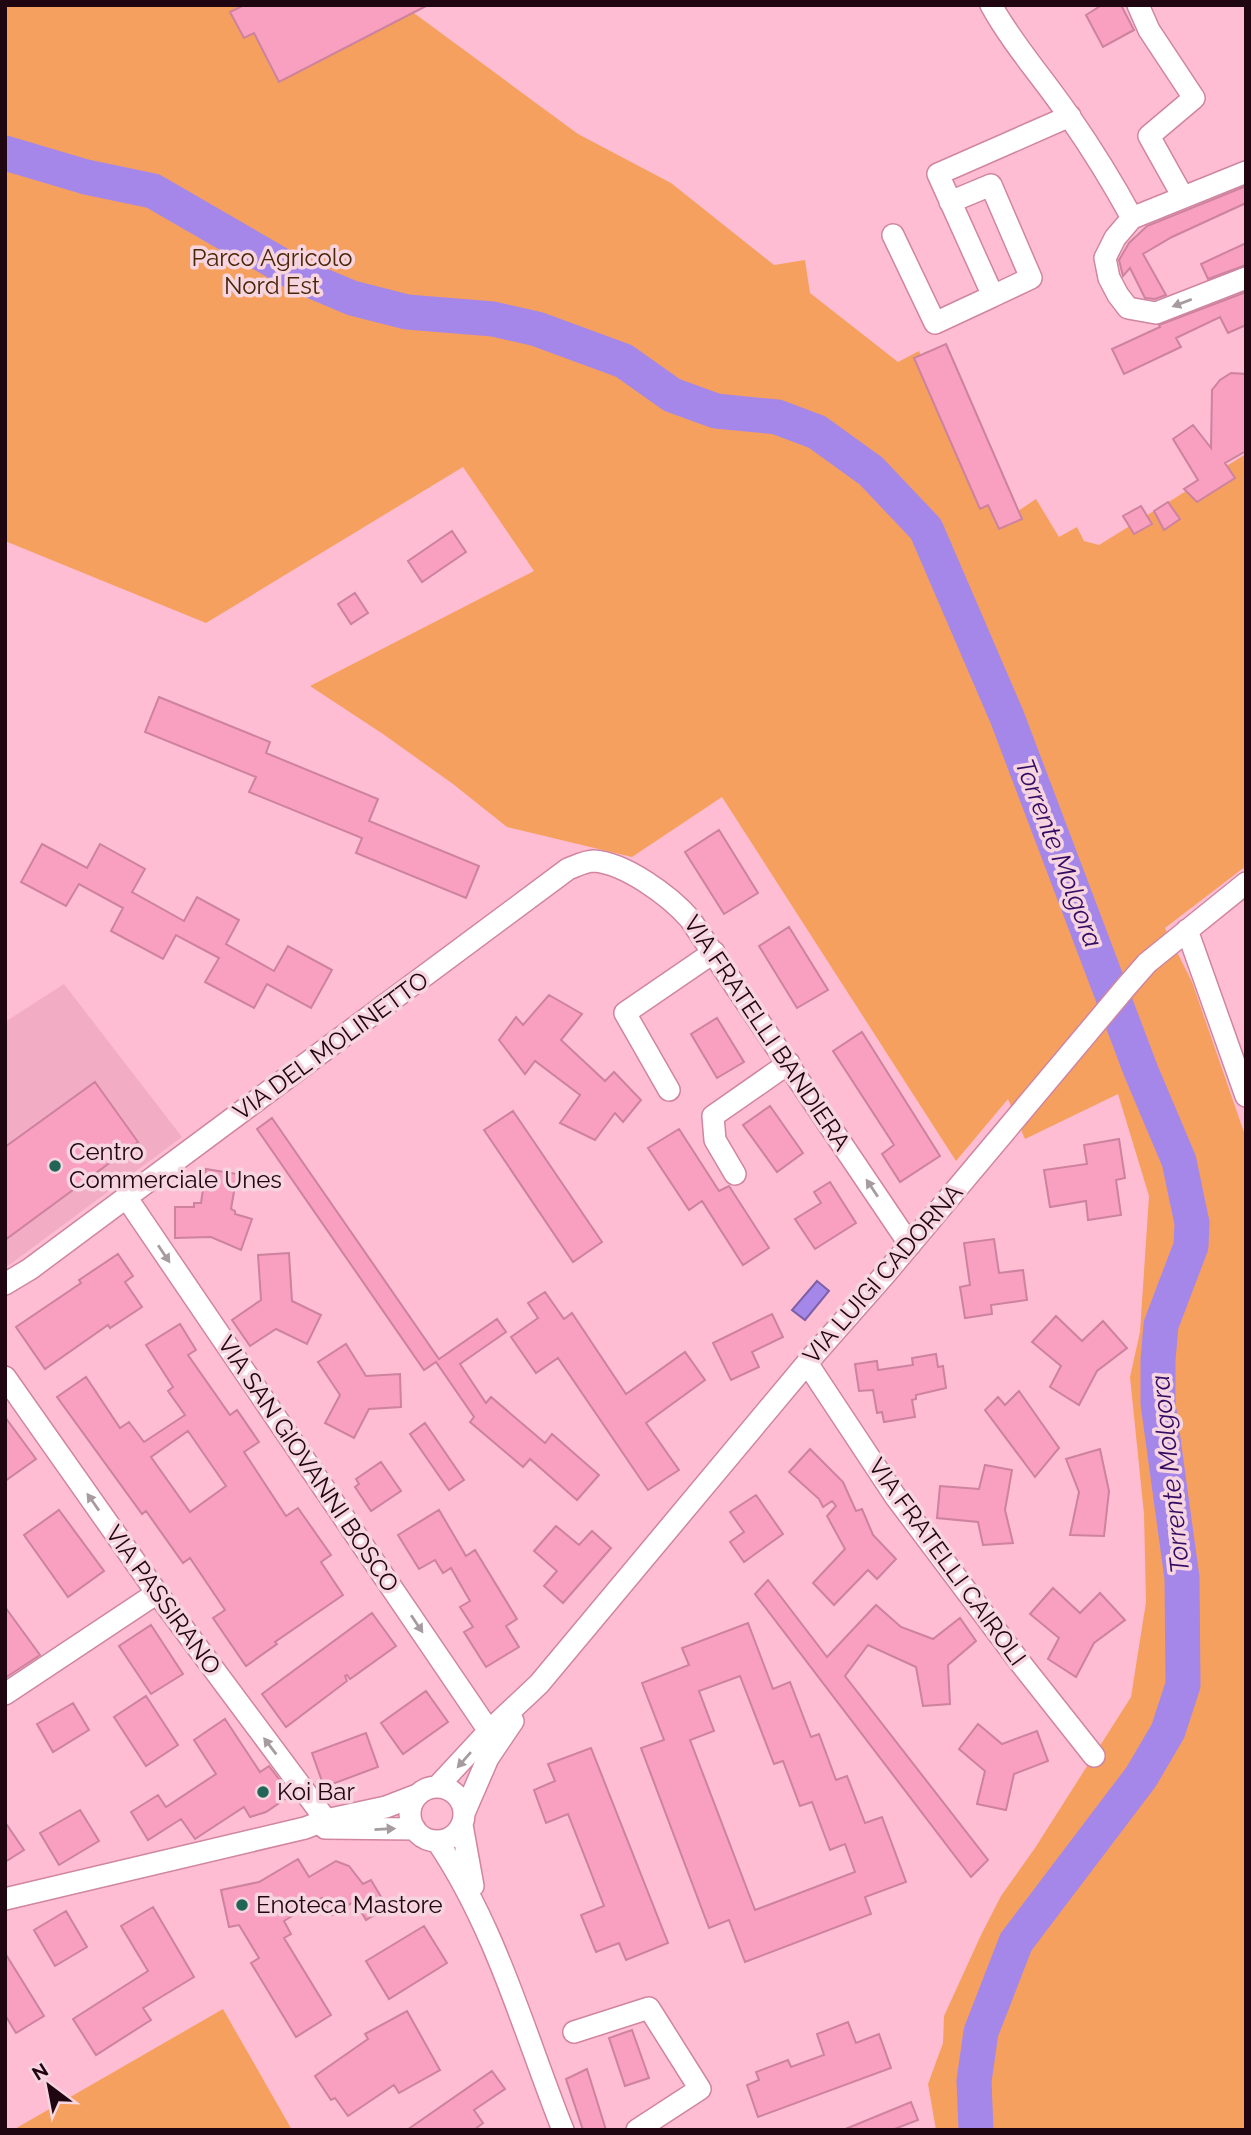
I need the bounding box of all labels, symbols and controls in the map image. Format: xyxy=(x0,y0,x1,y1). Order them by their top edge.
park label: Parco Agricolo Nord Est xyxy=(191,243,353,300)
one-way arrow xyxy=(1172,297,1193,308)
water label: Torrente Molgora xyxy=(1009,755,1109,951)
street label: VIA FRATELLI BANDIERA xyxy=(678,910,857,1156)
street label: VIA DEL MOLINETTO xyxy=(228,965,434,1126)
place label: Centro Commerciale Unes xyxy=(69,1137,282,1194)
marker: Centro Commerciale Unes xyxy=(47,1158,63,1174)
street label: VIA LUIGI CADORNA xyxy=(797,1178,969,1369)
one-way arrow xyxy=(865,1179,879,1197)
one-way arrow xyxy=(158,1244,171,1263)
street label: VIA SAN GIOVANNI BOSCO xyxy=(212,1330,405,1597)
water label: Torrente Molgora xyxy=(1145,1373,1195,1575)
street label: VIA FRATELLI CAIROLI xyxy=(862,1452,1032,1671)
one-way arrow xyxy=(86,1493,100,1511)
street label: VIA PASSIRANO xyxy=(100,1520,227,1680)
one-way arrow xyxy=(410,1614,423,1633)
one-way arrow xyxy=(263,1736,277,1755)
one-way arrow xyxy=(457,1751,473,1768)
place label: Koi Bar xyxy=(277,1777,355,1806)
marker: Koi Bar xyxy=(255,1784,271,1800)
one-way arrow xyxy=(374,1823,396,1834)
place label: Enoteca Mastore xyxy=(256,1890,443,1919)
marker: Enoteca Mastore xyxy=(234,1897,250,1913)
north arrow xyxy=(14,2051,84,2121)
text: N xyxy=(28,2058,52,2085)

